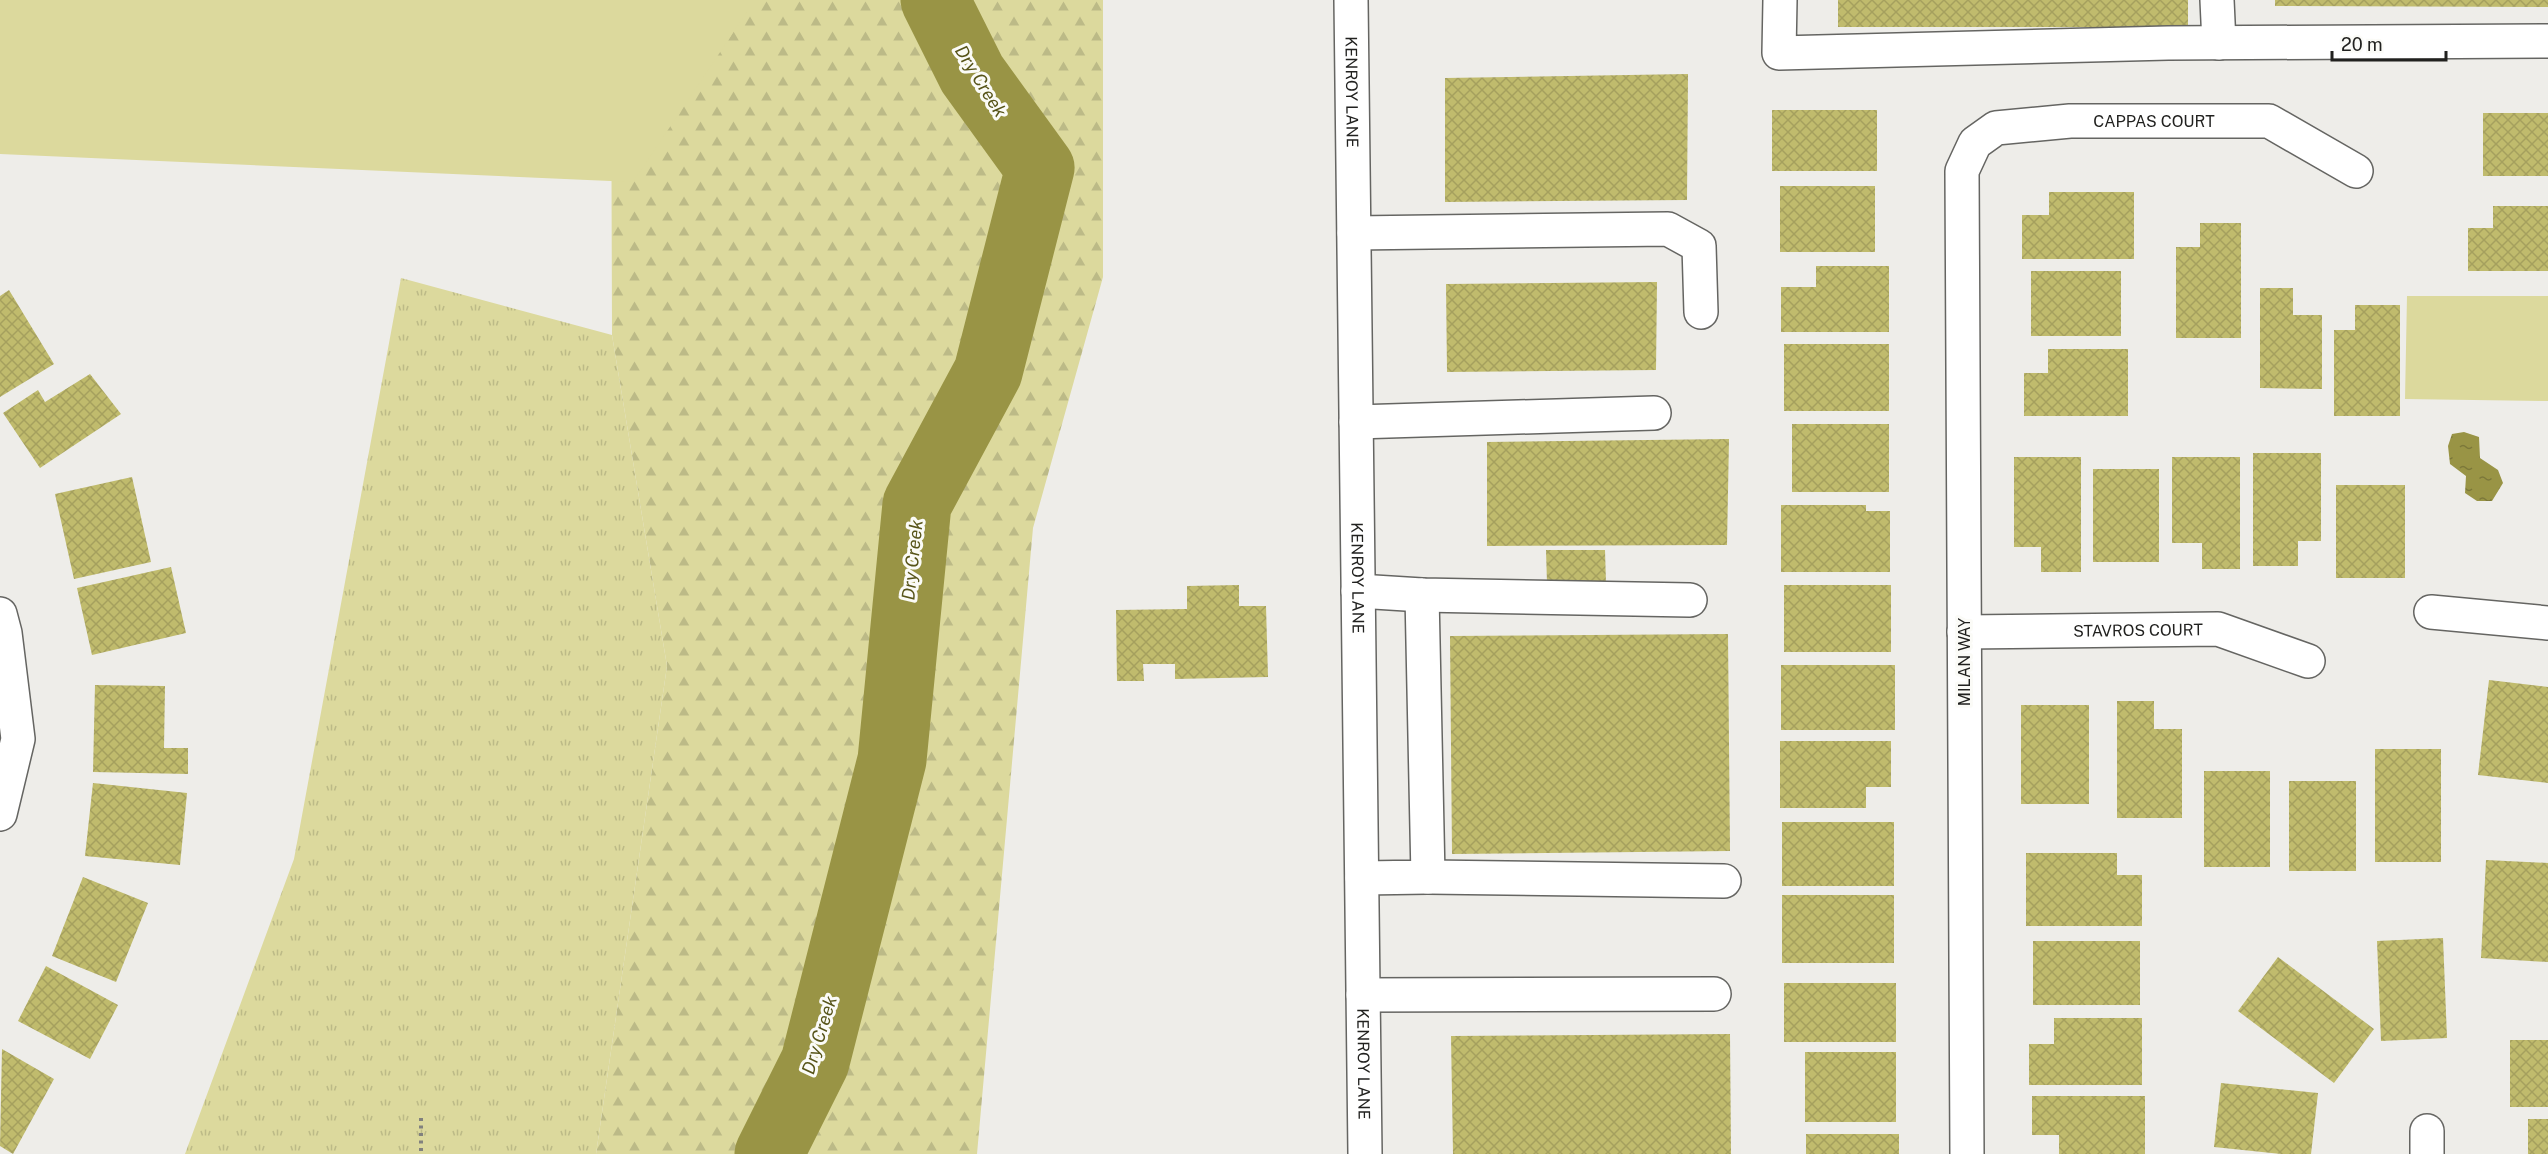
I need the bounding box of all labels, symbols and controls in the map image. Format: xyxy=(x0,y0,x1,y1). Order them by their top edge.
scale bar xyxy=(2332,24,2446,62)
text: 20 m xyxy=(2341,34,2383,55)
street label: KENROY LANE xyxy=(1342,36,1362,148)
water label: Dry Creek xyxy=(951,41,1011,121)
street label: CAPPAS COURT xyxy=(2093,112,2215,131)
water label: Dry Creek xyxy=(897,519,927,601)
street label: KENROY LANE xyxy=(1348,522,1368,634)
street label: MILAN WAY xyxy=(1955,618,1974,706)
street label: STAVROS COURT xyxy=(2073,620,2204,640)
water label: Dry Creek xyxy=(797,993,841,1077)
street label: KENROY LANE xyxy=(1354,1008,1374,1120)

